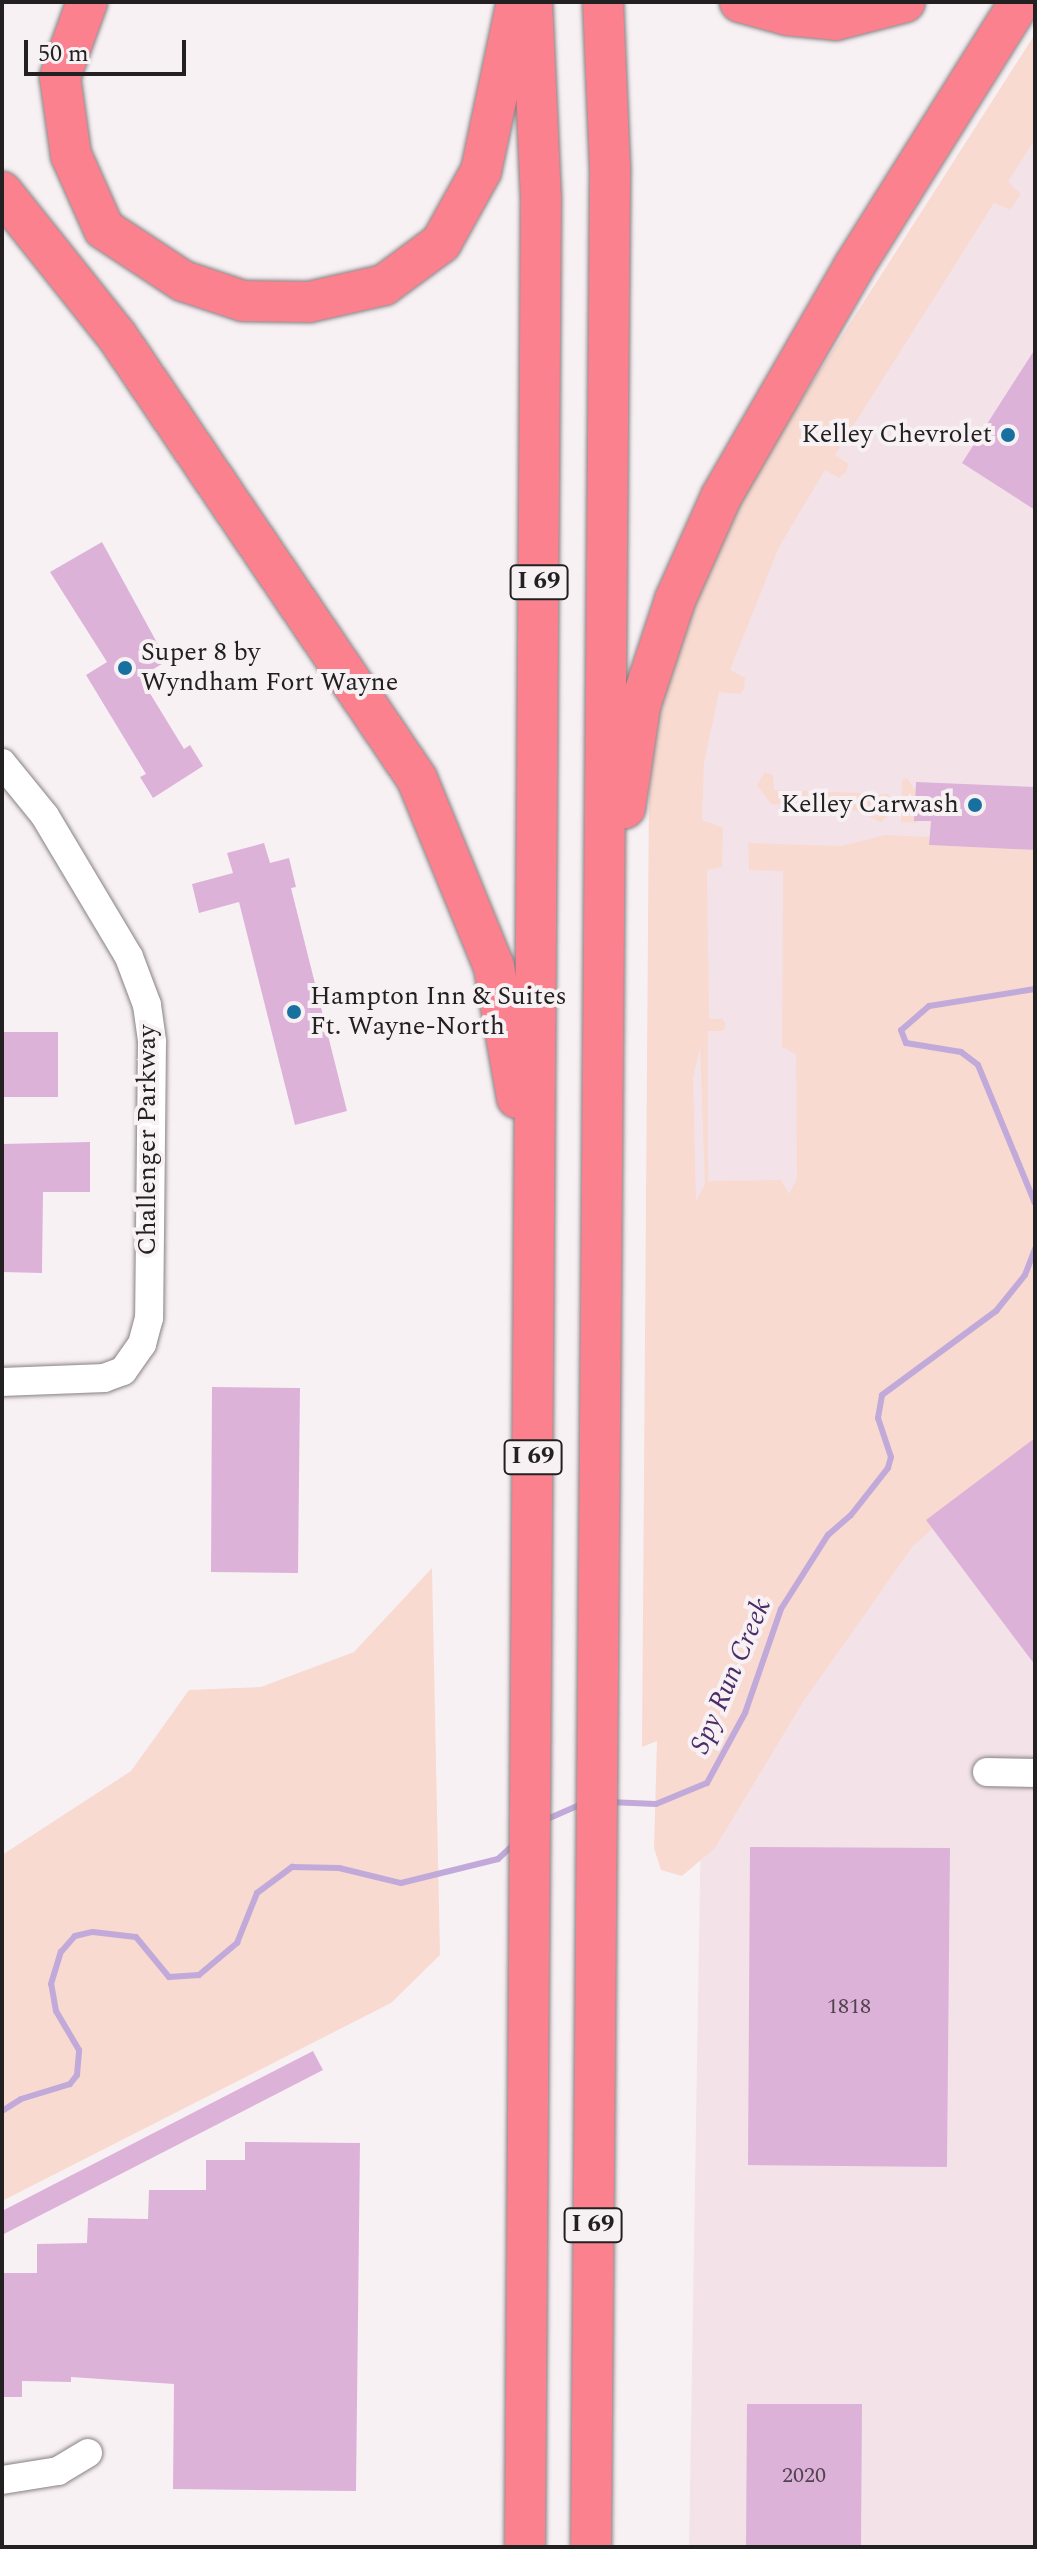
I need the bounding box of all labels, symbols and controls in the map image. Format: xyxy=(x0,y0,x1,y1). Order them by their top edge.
scale bar xyxy=(28,24,190,74)
text: 50 m xyxy=(38,36,89,72)
place label: Kelley Chevrolet xyxy=(802,419,992,451)
marker: Kelley Chevrolet xyxy=(999,426,1017,444)
road number: I 69 xyxy=(509,562,569,602)
place label: Super 8 by Wyndham Fort Wayne xyxy=(141,637,398,698)
marker: Super 8 by Wyndham Fort Wayne xyxy=(116,659,134,677)
place label: Kelley Carwash xyxy=(781,789,959,821)
marker: Kelley Carwash xyxy=(966,796,984,814)
place label: Hampton Inn & Suites Ft. Wayne-North xyxy=(310,981,567,1042)
marker: Hampton Inn & Suites Ft. Wayne-North xyxy=(285,1003,303,1021)
street label: Challenger Parkway xyxy=(132,1025,164,1255)
road number: I 69 xyxy=(503,1437,563,1477)
water label: Spy Run Creek xyxy=(683,1593,779,1759)
house number: 1818 xyxy=(827,1994,871,2020)
road number: I 69 xyxy=(563,2205,623,2245)
house number: 2020 xyxy=(782,2463,826,2489)

